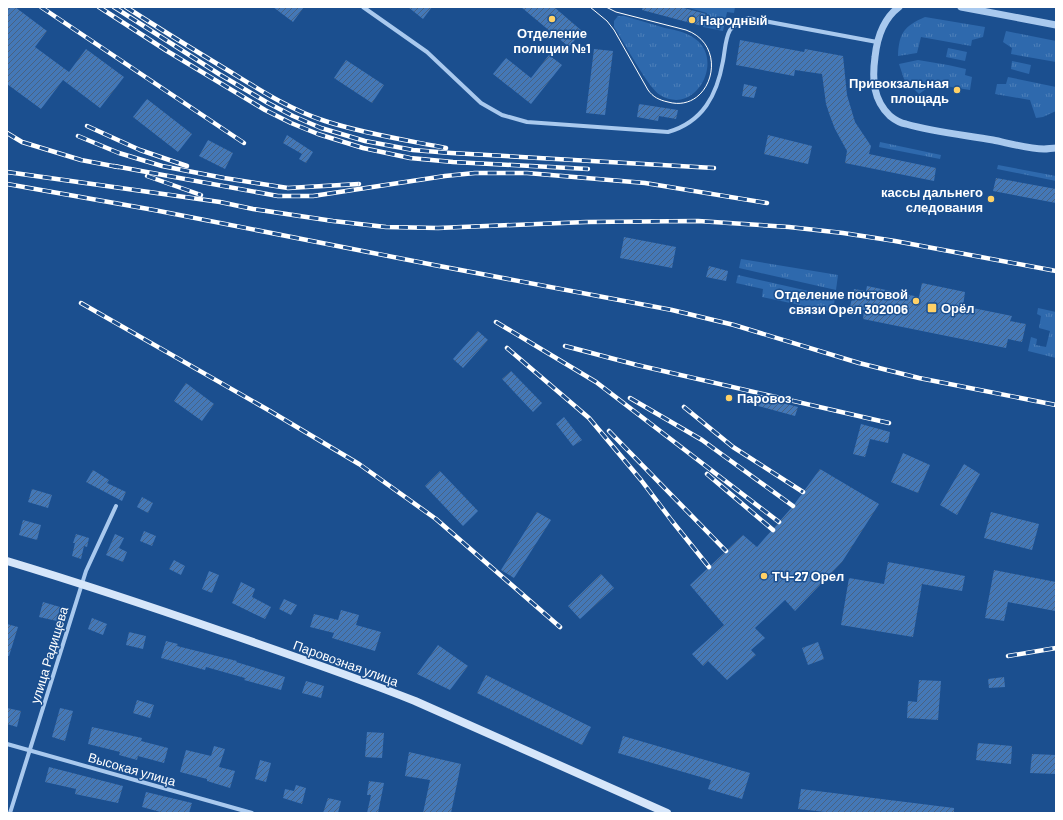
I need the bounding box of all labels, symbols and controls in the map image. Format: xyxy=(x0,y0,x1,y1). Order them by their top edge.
place label: Народный xyxy=(700,12,768,28)
marker: Отделение полиции №1 xyxy=(547,14,557,24)
marker: Народный xyxy=(687,15,697,25)
place label: Отделение полиции №1 xyxy=(513,25,591,56)
place label: Привокзальная площадь xyxy=(849,75,949,106)
marker: Привокзальная площадь xyxy=(952,85,962,95)
place label: кассы дальнего следования xyxy=(881,184,983,215)
marker: кассы дальнего следования xyxy=(986,194,996,204)
place label: Отделение почтовой связи Орел 302006 xyxy=(774,286,908,317)
marker: Отделение почтовой связи Орел 302006 xyxy=(911,296,921,306)
place label: Орёл xyxy=(941,300,975,316)
marker: Орёл xyxy=(926,302,938,314)
place label: Паровоз xyxy=(737,390,792,406)
marker: Паровоз xyxy=(724,393,734,403)
place label: ТЧ-27 Орел xyxy=(772,568,844,584)
marker: ТЧ-27 Орел xyxy=(759,571,769,581)
street label: улица Радищева xyxy=(27,604,72,705)
street label: Паровозная улица xyxy=(291,637,401,690)
street label: Высокая улица xyxy=(86,749,178,789)

